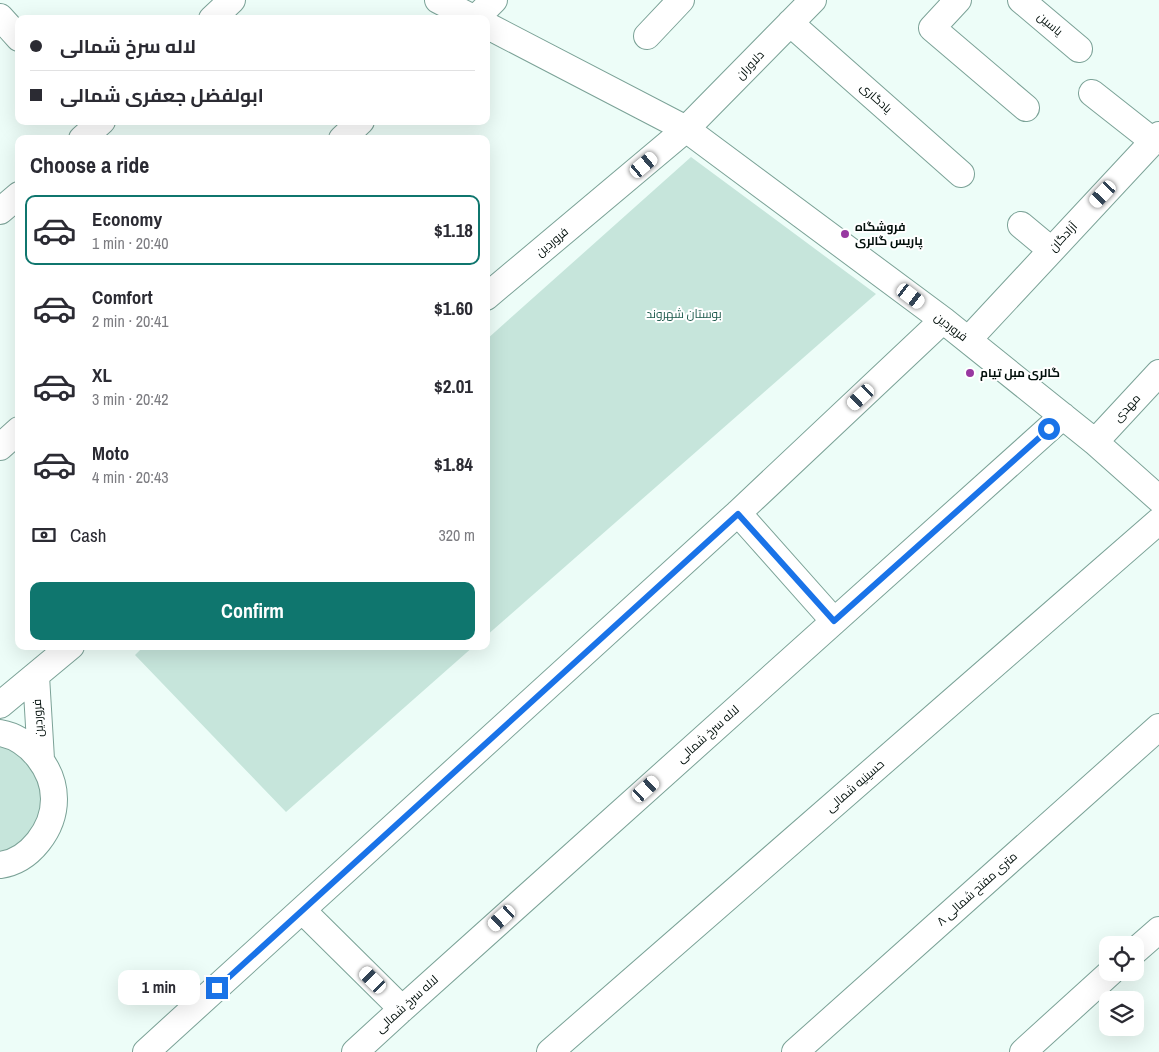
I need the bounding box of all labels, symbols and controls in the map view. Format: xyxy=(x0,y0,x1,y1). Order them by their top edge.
street label: یاسین xyxy=(1034,9,1067,40)
text: لاله سرخ شمالی xyxy=(60,33,196,59)
street label: دلاوران xyxy=(732,47,768,83)
street label: یادگاری xyxy=(856,79,896,117)
text: ابولفضل جعفری شمالی xyxy=(60,82,264,108)
text: Choose a ride xyxy=(30,150,149,180)
car xyxy=(627,150,660,180)
car xyxy=(1087,178,1118,210)
text: Economy xyxy=(92,206,162,232)
icon: car xyxy=(32,208,77,253)
text: $1.18 xyxy=(434,217,473,243)
street label: آزادگان xyxy=(1045,218,1081,255)
place label: فروشگاه پاریس گالری xyxy=(855,219,923,250)
street label: فروردین xyxy=(532,224,572,260)
marker: فروشگاه پاریس گالری xyxy=(839,228,851,240)
text: 1 min · 20:40 xyxy=(92,232,169,254)
car xyxy=(894,281,927,311)
text: Comfort xyxy=(92,284,153,310)
icon: car xyxy=(32,286,77,331)
text: $1.60 xyxy=(434,295,473,321)
park label: بوستان شهروند xyxy=(646,306,722,322)
street label: فروردین xyxy=(931,309,971,345)
text: 2 min · 20:41 xyxy=(92,310,169,332)
text: XL xyxy=(92,362,112,388)
icon: car xyxy=(32,364,77,409)
place label: گالری مبل تیام xyxy=(980,365,1060,381)
marker: گالری مبل تیام xyxy=(964,367,976,379)
text: $2.01 xyxy=(434,373,473,399)
car xyxy=(844,381,877,413)
text: 3 min · 20:42 xyxy=(92,388,169,410)
street label: مهدی xyxy=(1110,391,1144,425)
route start xyxy=(1038,418,1060,440)
text: Moto xyxy=(92,440,129,466)
icon: car xyxy=(32,442,77,487)
text: $1.84 xyxy=(434,451,473,477)
text: 4 min · 20:43 xyxy=(92,466,169,488)
icon: cash xyxy=(30,521,58,549)
text: Cash xyxy=(70,522,106,548)
text: 320 m xyxy=(439,524,475,546)
button: Confirm xyxy=(30,582,475,640)
street label: فروردین xyxy=(29,699,47,737)
street label: لاله سرخ شمالی xyxy=(673,702,743,766)
street label: حسینیه شمالی xyxy=(822,756,888,816)
car xyxy=(629,773,662,805)
street label: ۸ متری مفتح شمالی xyxy=(933,849,1021,929)
car xyxy=(485,902,518,934)
map controls xyxy=(1099,936,1144,1036)
button: locate xyxy=(1099,936,1144,981)
car xyxy=(357,964,388,996)
callout: 1 min xyxy=(117,970,200,1006)
street label: لاله سرخ شمالی xyxy=(372,972,442,1036)
text: 1 min xyxy=(142,976,176,998)
route end xyxy=(206,977,228,999)
button: layers xyxy=(1099,991,1144,1036)

